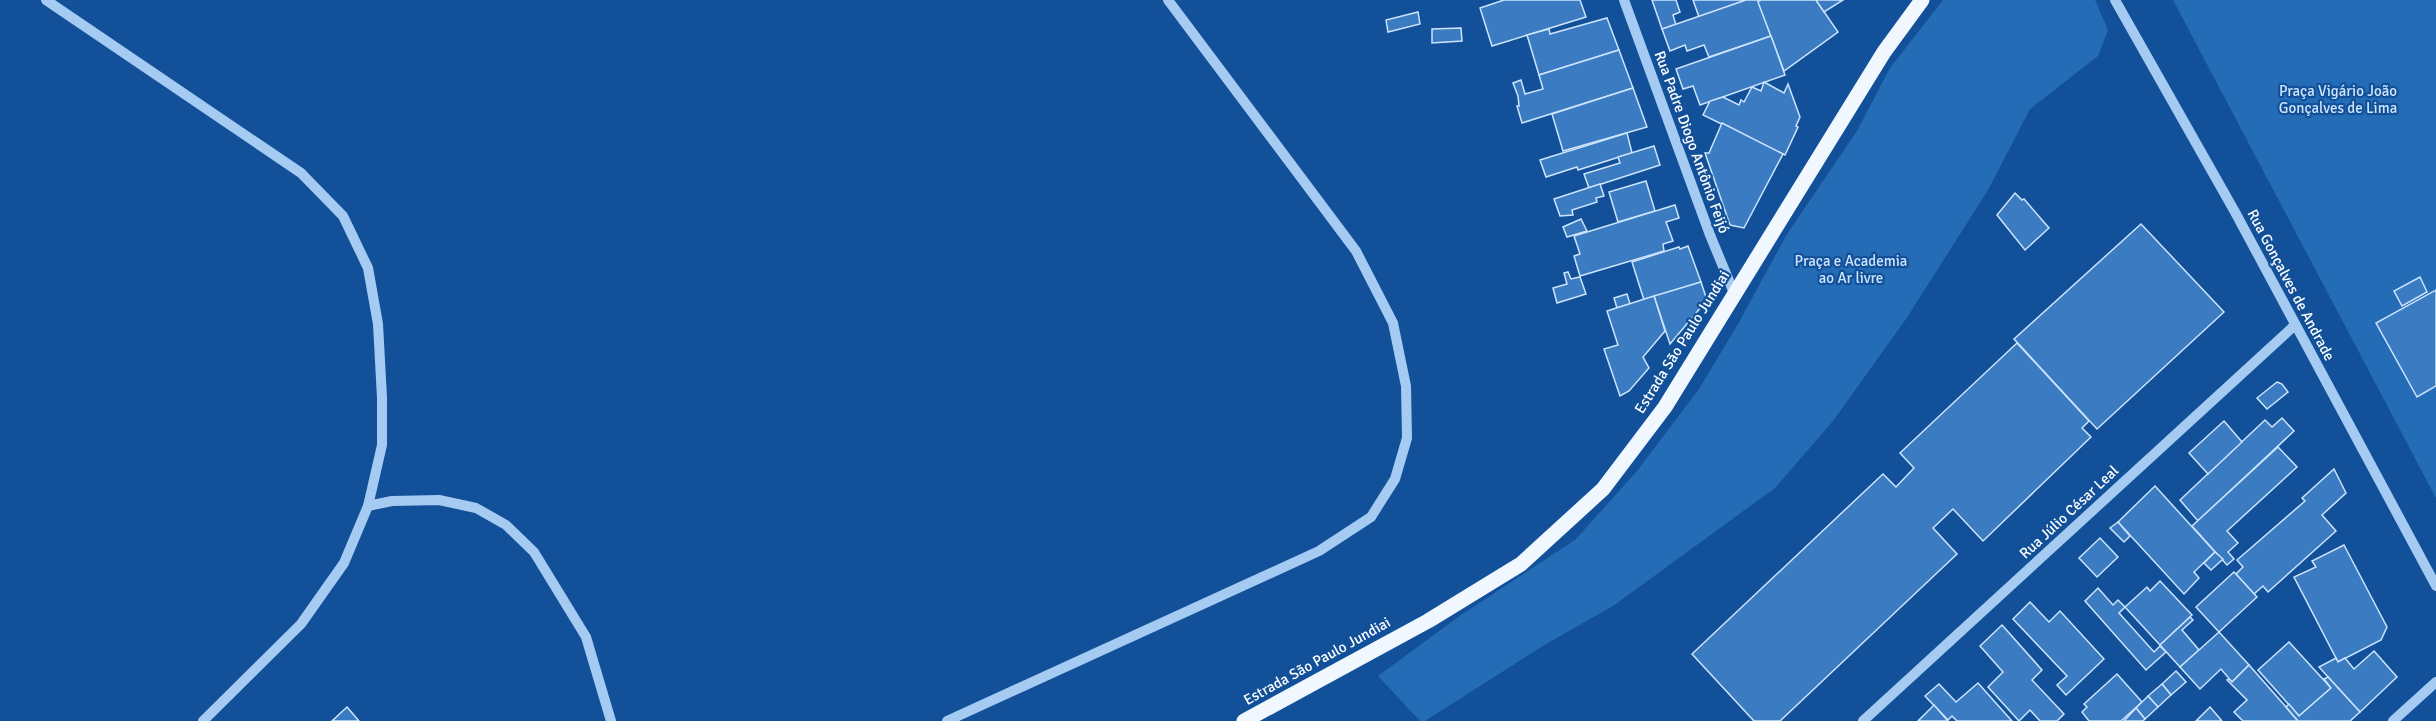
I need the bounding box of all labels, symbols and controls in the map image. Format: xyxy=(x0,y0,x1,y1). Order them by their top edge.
street label: Rua Padre Diogo Antônio Feijó xyxy=(1651,48,1733,236)
park label: Praça Vigário João Gonçalves de Lima xyxy=(2279,82,2397,117)
street label: Rua Gonçalves de Andrade xyxy=(2243,206,2339,364)
park label: Praça e Academia ao Ar livre xyxy=(1795,252,1907,287)
street label: Estrada São Paulo Jundiai xyxy=(1631,267,1733,417)
street label: Rua Júlio César Leal xyxy=(2016,462,2122,562)
street label: Estrada São Paulo Jundiai xyxy=(1240,613,1394,709)

